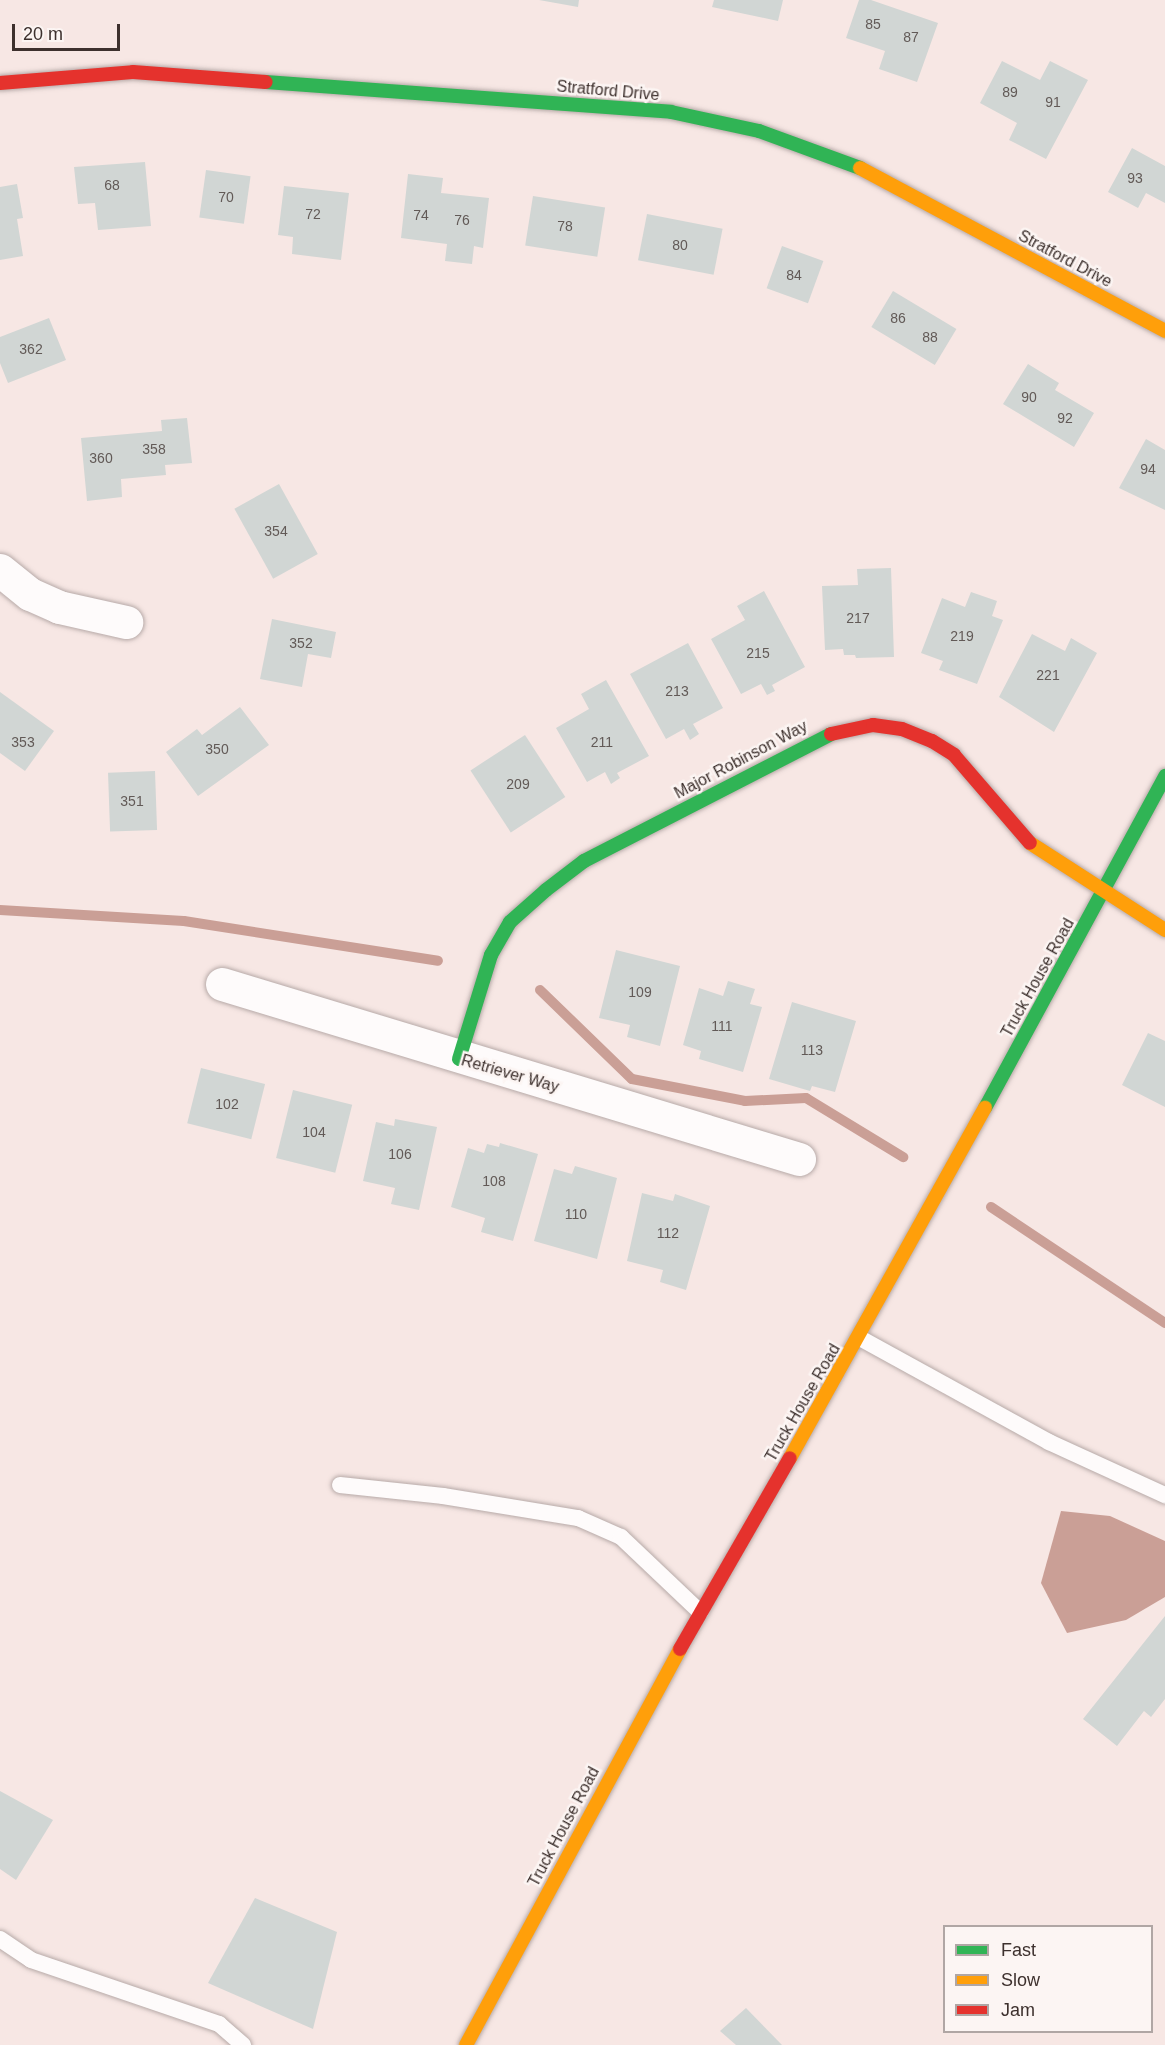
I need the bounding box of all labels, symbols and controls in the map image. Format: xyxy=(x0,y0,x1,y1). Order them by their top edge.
scale bar xyxy=(15,12,123,50)
house number: 85 xyxy=(865,16,881,32)
text: 20 m xyxy=(23,24,63,44)
house number: 87 xyxy=(903,29,919,45)
street label: Stratford Drive xyxy=(556,77,660,105)
house number: 89 xyxy=(1002,84,1018,100)
house number: 91 xyxy=(1045,94,1061,110)
house number: 93 xyxy=(1127,170,1143,186)
house number: 68 xyxy=(104,177,120,193)
house number: 70 xyxy=(218,189,234,205)
house number: 72 xyxy=(305,206,321,222)
house number: 74 xyxy=(413,207,429,223)
house number: 76 xyxy=(454,212,470,228)
house number: 78 xyxy=(557,218,573,234)
street label: Stratford Drive xyxy=(1015,226,1115,292)
house number: 80 xyxy=(672,237,688,253)
house number: 84 xyxy=(786,267,802,283)
house number: 86 xyxy=(890,310,906,326)
house number: 88 xyxy=(922,329,938,345)
house number: 362 xyxy=(19,341,43,357)
house number: 90 xyxy=(1021,389,1037,405)
house number: 92 xyxy=(1057,410,1073,426)
house number: 358 xyxy=(142,441,166,457)
house number: 360 xyxy=(89,450,113,466)
house number: 94 xyxy=(1140,461,1156,477)
house number: 354 xyxy=(264,523,288,539)
house number: 217 xyxy=(846,610,870,626)
house number: 219 xyxy=(950,628,974,644)
house number: 352 xyxy=(289,635,313,651)
house number: 215 xyxy=(746,645,770,661)
house number: 221 xyxy=(1036,667,1060,683)
house number: 213 xyxy=(665,683,689,699)
street label: Major Robinson Way xyxy=(671,717,811,803)
house number: 353 xyxy=(11,734,35,750)
house number: 211 xyxy=(591,734,613,750)
house number: 350 xyxy=(205,741,229,757)
house number: 209 xyxy=(506,776,530,792)
house number: 351 xyxy=(120,793,144,809)
street label: Truck House Road xyxy=(997,915,1079,1041)
house number: 109 xyxy=(628,984,652,1000)
house number: 111 xyxy=(711,1018,733,1034)
house number: 113 xyxy=(801,1042,823,1058)
street label: Retriever Way xyxy=(459,1051,561,1097)
house number: 102 xyxy=(215,1096,239,1112)
house number: 104 xyxy=(302,1124,326,1140)
house number: 106 xyxy=(388,1146,412,1162)
house number: 108 xyxy=(482,1173,506,1189)
house number: 110 xyxy=(565,1206,587,1222)
house number: 112 xyxy=(657,1225,679,1241)
street label: Truck House Road xyxy=(761,1341,845,1465)
street label: Truck House Road xyxy=(524,1764,604,1890)
legend xyxy=(943,1925,1153,2033)
text: Fast xyxy=(1001,1940,1036,1960)
text: Slow xyxy=(1001,1970,1040,1990)
text: Jam xyxy=(1001,2000,1035,2020)

